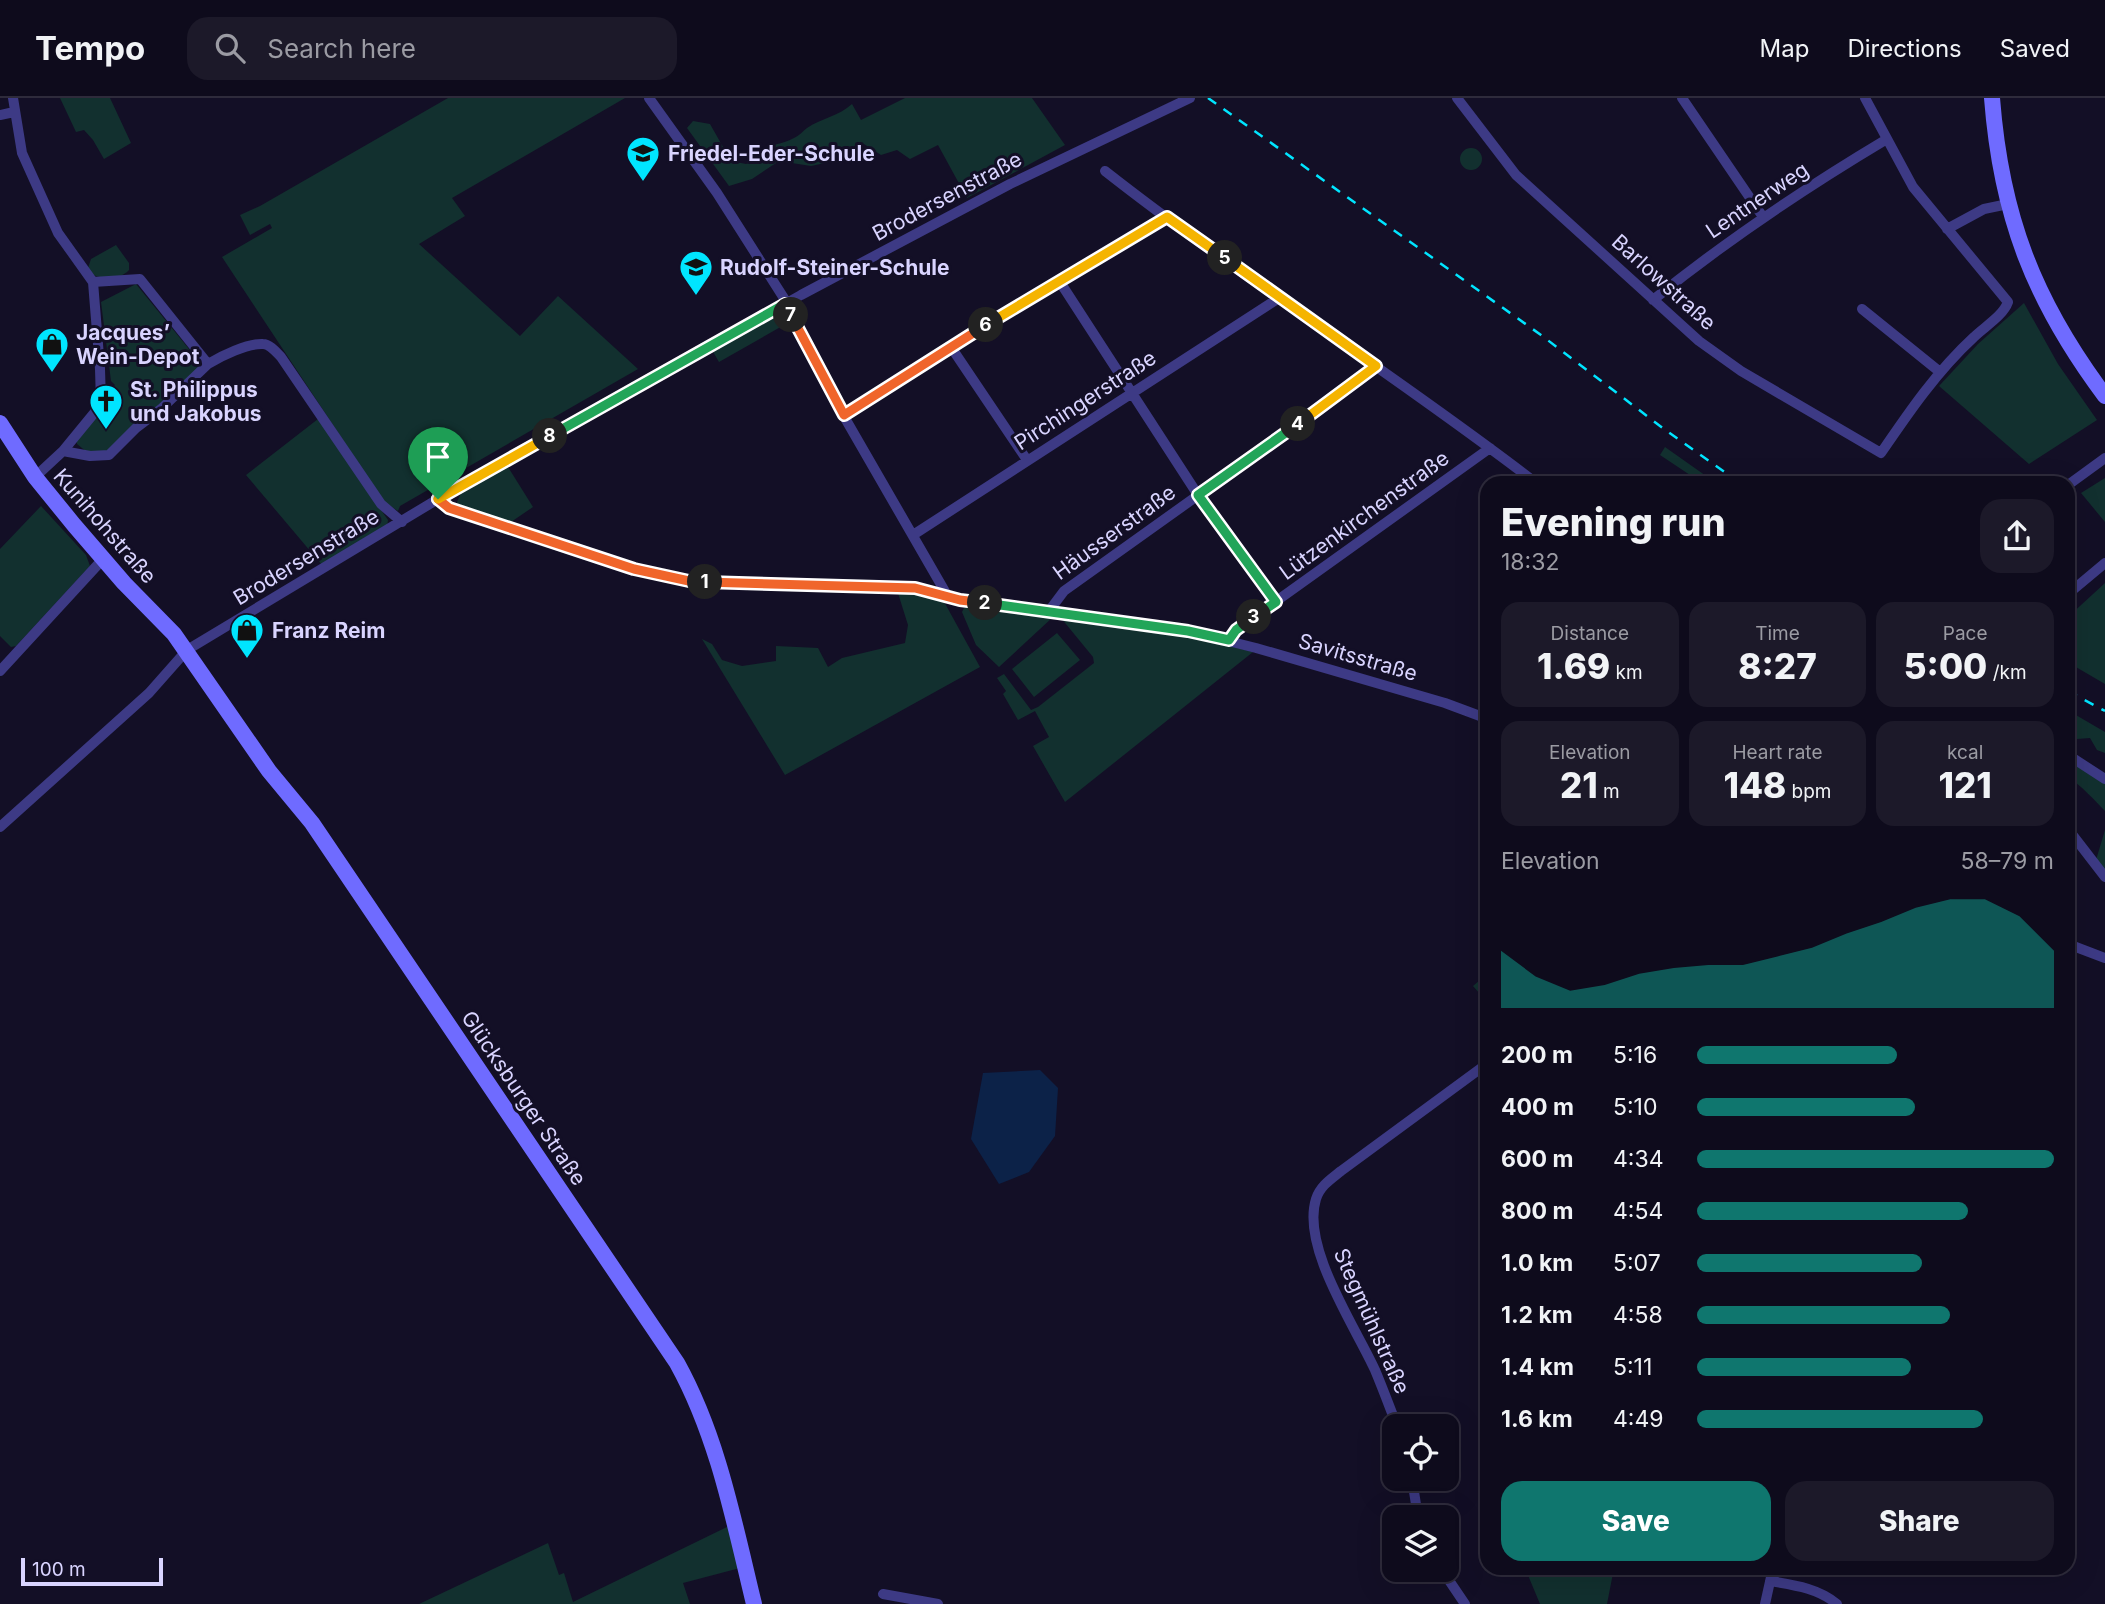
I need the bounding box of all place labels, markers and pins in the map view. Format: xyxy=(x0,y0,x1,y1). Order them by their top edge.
school or university icon: Friedel-Eder-Schule xyxy=(624,134,662,183)
place label: Friedel-Eder-Schule xyxy=(668,141,875,166)
pin: 5 xyxy=(1208,240,1242,276)
school or university icon: Rudolf-Steiner-Schule xyxy=(677,248,715,297)
place label: Rudolf-Steiner-Schule xyxy=(720,255,950,280)
pin: 7 xyxy=(774,298,808,332)
pin: 6 xyxy=(968,308,1004,342)
place label: Jacques’ Wein-Depot xyxy=(76,320,200,369)
shop icon: Jacques’ Wein-Depot xyxy=(33,325,71,374)
place label: St. Philippus und Jakobus xyxy=(130,377,262,426)
church icon: St. Philippus und Jakobus xyxy=(87,382,125,431)
pin: 4 xyxy=(1280,406,1316,442)
pin: 8 xyxy=(532,418,568,454)
pin xyxy=(408,427,468,499)
pin: 1 xyxy=(688,564,722,600)
pin: 2 xyxy=(968,586,1002,620)
pin: 3 xyxy=(1236,600,1272,634)
shop icon: Franz Reim xyxy=(228,611,266,660)
place label: Franz Reim xyxy=(272,618,385,643)

